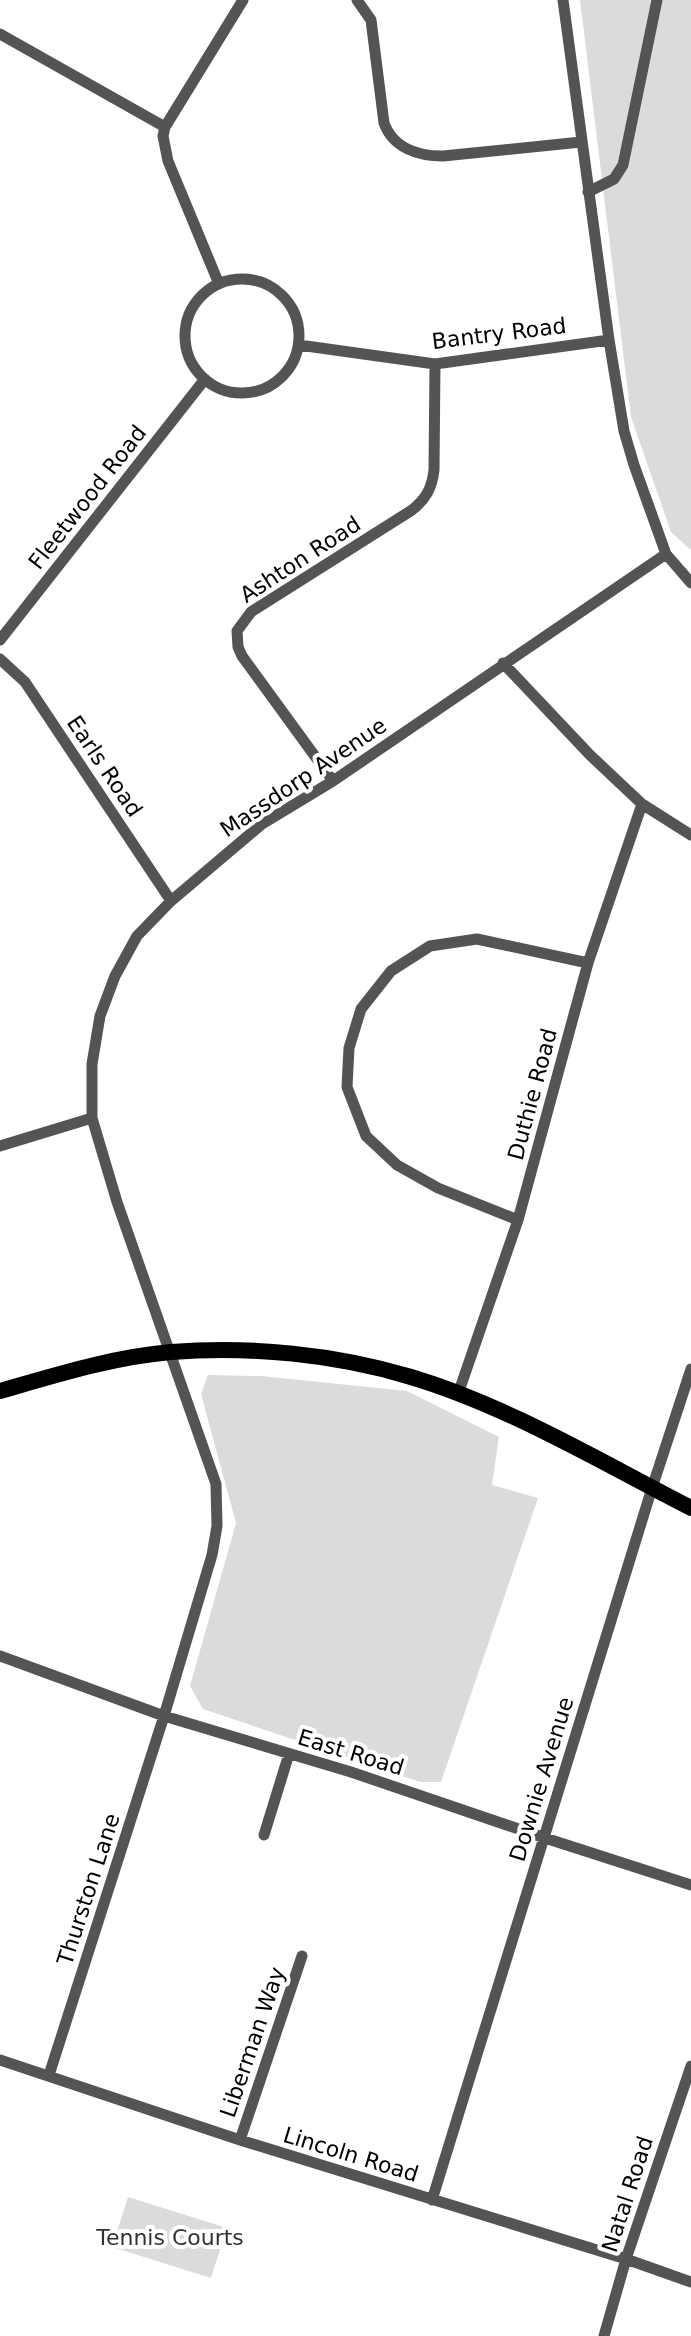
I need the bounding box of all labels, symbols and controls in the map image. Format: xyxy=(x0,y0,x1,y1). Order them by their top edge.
street label: Bantry Road xyxy=(430,313,568,354)
street label: Fleetwood Road xyxy=(24,420,151,574)
street label: Ashton Road xyxy=(235,511,365,608)
street label: Earls Road xyxy=(62,711,147,821)
street label: Massdorp Avenue xyxy=(216,713,391,842)
street label: Duthie Road xyxy=(503,1026,562,1163)
street label: Downie Avenue xyxy=(505,1694,578,1864)
street label: East Road xyxy=(295,1724,407,1780)
street label: Thurston Lane xyxy=(52,1810,125,1969)
street label: Liberman Way xyxy=(215,1964,290,2121)
street label: Lincoln Road xyxy=(280,2122,422,2187)
street label: Natal Road xyxy=(597,2133,658,2255)
park label: Tennis Courts xyxy=(95,2225,244,2250)

